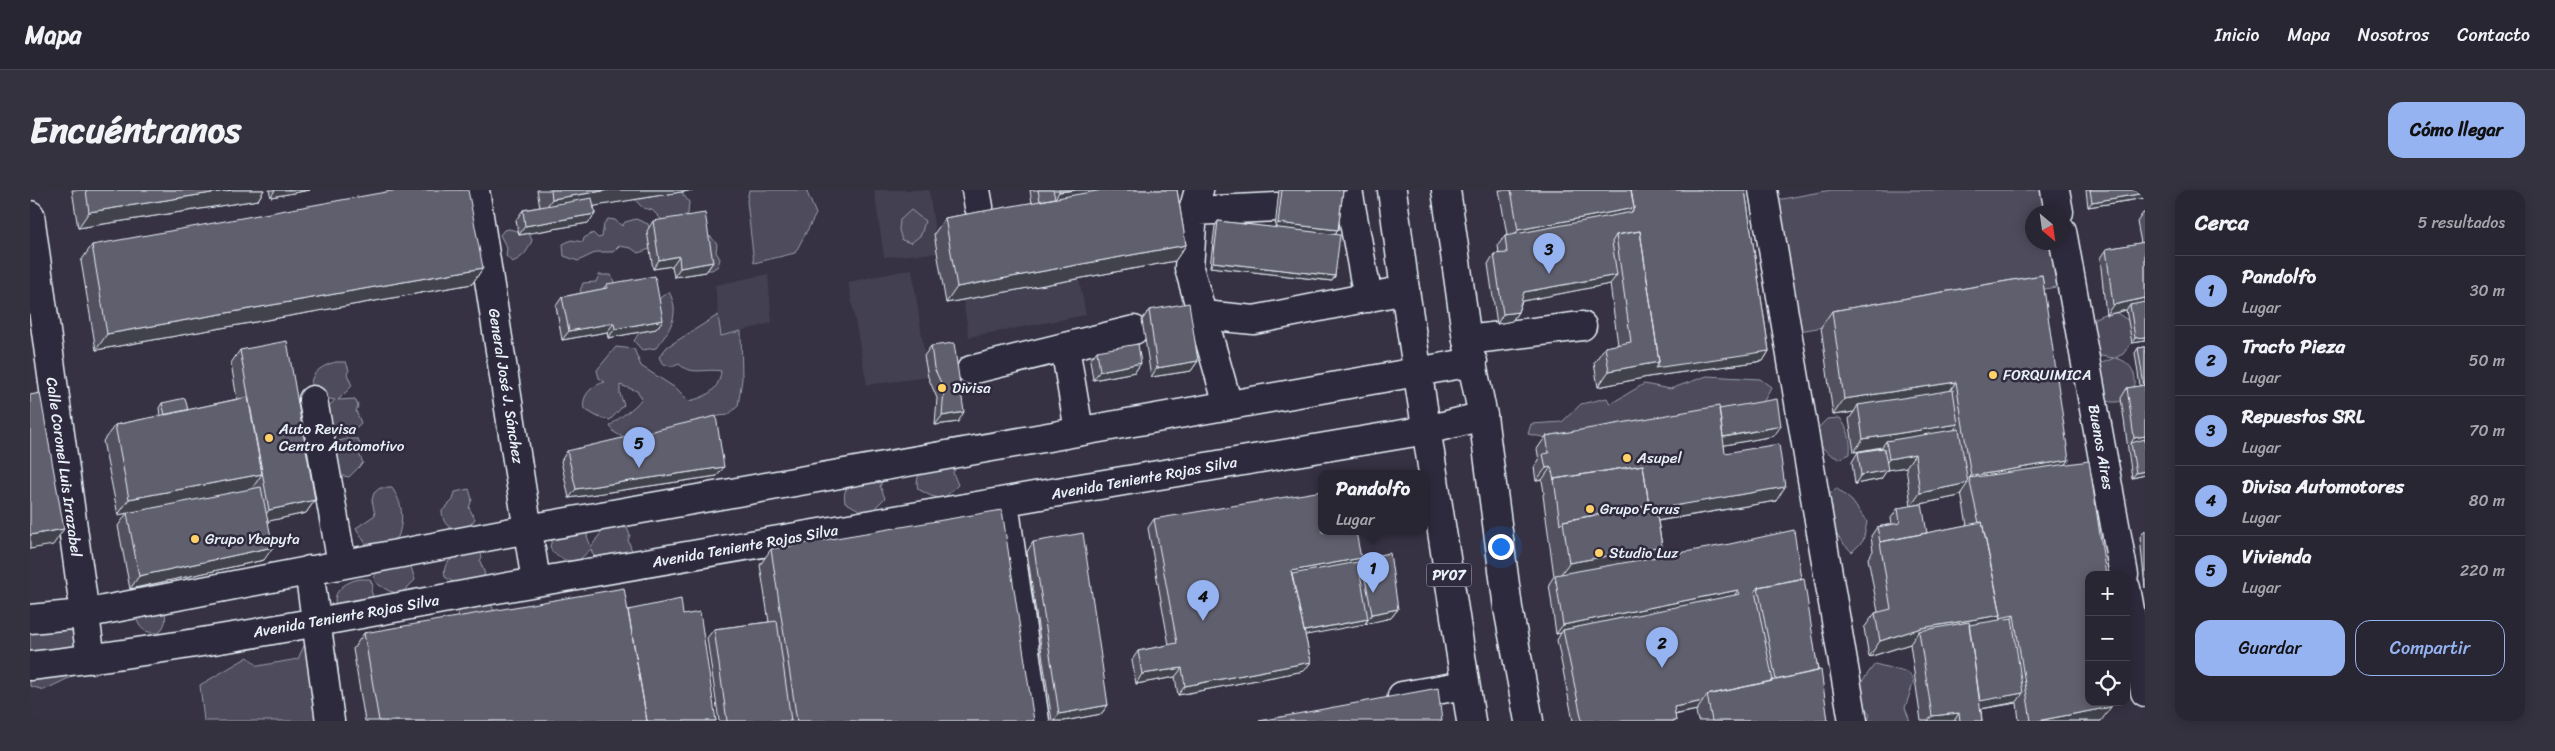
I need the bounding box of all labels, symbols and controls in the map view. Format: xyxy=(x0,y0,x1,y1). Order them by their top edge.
text: Mapa xyxy=(25,14,81,56)
text: Inicio xyxy=(2215,19,2260,51)
text: Mapa xyxy=(2288,19,2330,51)
text: Nosotros xyxy=(2358,19,2429,51)
text: Contacto xyxy=(2457,19,2530,51)
text: Encuéntranos xyxy=(30,99,241,161)
button: Cómo llegar xyxy=(2388,102,2525,158)
text: Cerca xyxy=(2195,204,2249,242)
north arrow xyxy=(2025,205,2070,250)
text: 5 resultados xyxy=(2418,208,2505,237)
pin: 3 xyxy=(1533,233,1565,274)
text: Pandolfo xyxy=(2242,260,2316,293)
text: 1 xyxy=(2208,276,2214,305)
text: 30 m xyxy=(2470,276,2505,305)
text: Lugar xyxy=(2242,293,2281,322)
street label: General José J. Sánchez xyxy=(481,306,531,466)
text: Tracto Pieza xyxy=(2242,330,2345,363)
text: 2 xyxy=(2206,346,2216,375)
text: 50 m xyxy=(2469,346,2505,375)
place label: FORQUIMICA xyxy=(2003,362,2091,388)
text: Lugar xyxy=(2242,363,2281,392)
marker: FORQUIMICA xyxy=(1987,369,1999,381)
street label: Calle Coronel Luis Irrazabel xyxy=(39,375,90,559)
place label: Divisa xyxy=(952,375,991,401)
marker: Divisa xyxy=(936,382,948,394)
text: Repuestos SRL xyxy=(2242,400,2365,433)
street label: Buenos Aires xyxy=(2081,402,2121,492)
place label: Auto Revisa Centro Automotivo xyxy=(278,416,405,459)
text: 3 xyxy=(2207,416,2215,445)
text: 70 m xyxy=(2469,416,2505,445)
pin: 5 xyxy=(623,427,655,468)
marker: Auto Revisa Centro Automotivo xyxy=(263,432,275,444)
text: Lugar xyxy=(2242,433,2281,462)
place label: Asupel xyxy=(1636,445,1682,471)
street label: Avenida Teniente Rojas Silva xyxy=(1048,449,1239,507)
marker: Asupel xyxy=(1621,452,1633,464)
popup xyxy=(1318,470,1428,535)
text: Divisa Automotores xyxy=(2242,470,2404,503)
text: Pandolfo xyxy=(1336,472,1410,505)
text: 4 xyxy=(2206,486,2216,515)
text: 80 m xyxy=(2469,486,2505,515)
place label: Grupo Forus xyxy=(1600,496,1680,522)
marker: Grupo Forus xyxy=(1584,503,1596,515)
text: Lugar xyxy=(2242,503,2281,532)
text: Lugar xyxy=(1336,505,1375,534)
street label: Avenida Teniente Rojas Silva xyxy=(649,517,840,575)
place label: Grupo Ybapyta xyxy=(205,526,300,552)
marker: Grupo Ybapyta xyxy=(189,533,201,545)
your location xyxy=(1488,534,1514,560)
place label: Studio Luz xyxy=(1609,540,1679,566)
text: Vivienda xyxy=(2242,540,2312,573)
marker: Studio Luz xyxy=(1593,547,1605,559)
pin: 1 xyxy=(1357,552,1389,593)
text: 5 xyxy=(2206,556,2216,585)
text: 220 m xyxy=(2460,556,2505,585)
road number: PY07 xyxy=(1426,564,1472,586)
map controls xyxy=(2085,571,2130,706)
button: + xyxy=(2085,571,2130,616)
text: Lugar xyxy=(2242,573,2281,602)
pin: 4 xyxy=(1187,580,1219,621)
street label: Avenida Teniente Rojas Silva xyxy=(250,587,441,645)
button: − xyxy=(2085,616,2130,661)
button: Guardar xyxy=(2195,620,2345,676)
button: Compartir xyxy=(2355,620,2505,676)
pin: 2 xyxy=(1646,627,1678,668)
button: locate xyxy=(2085,661,2130,706)

